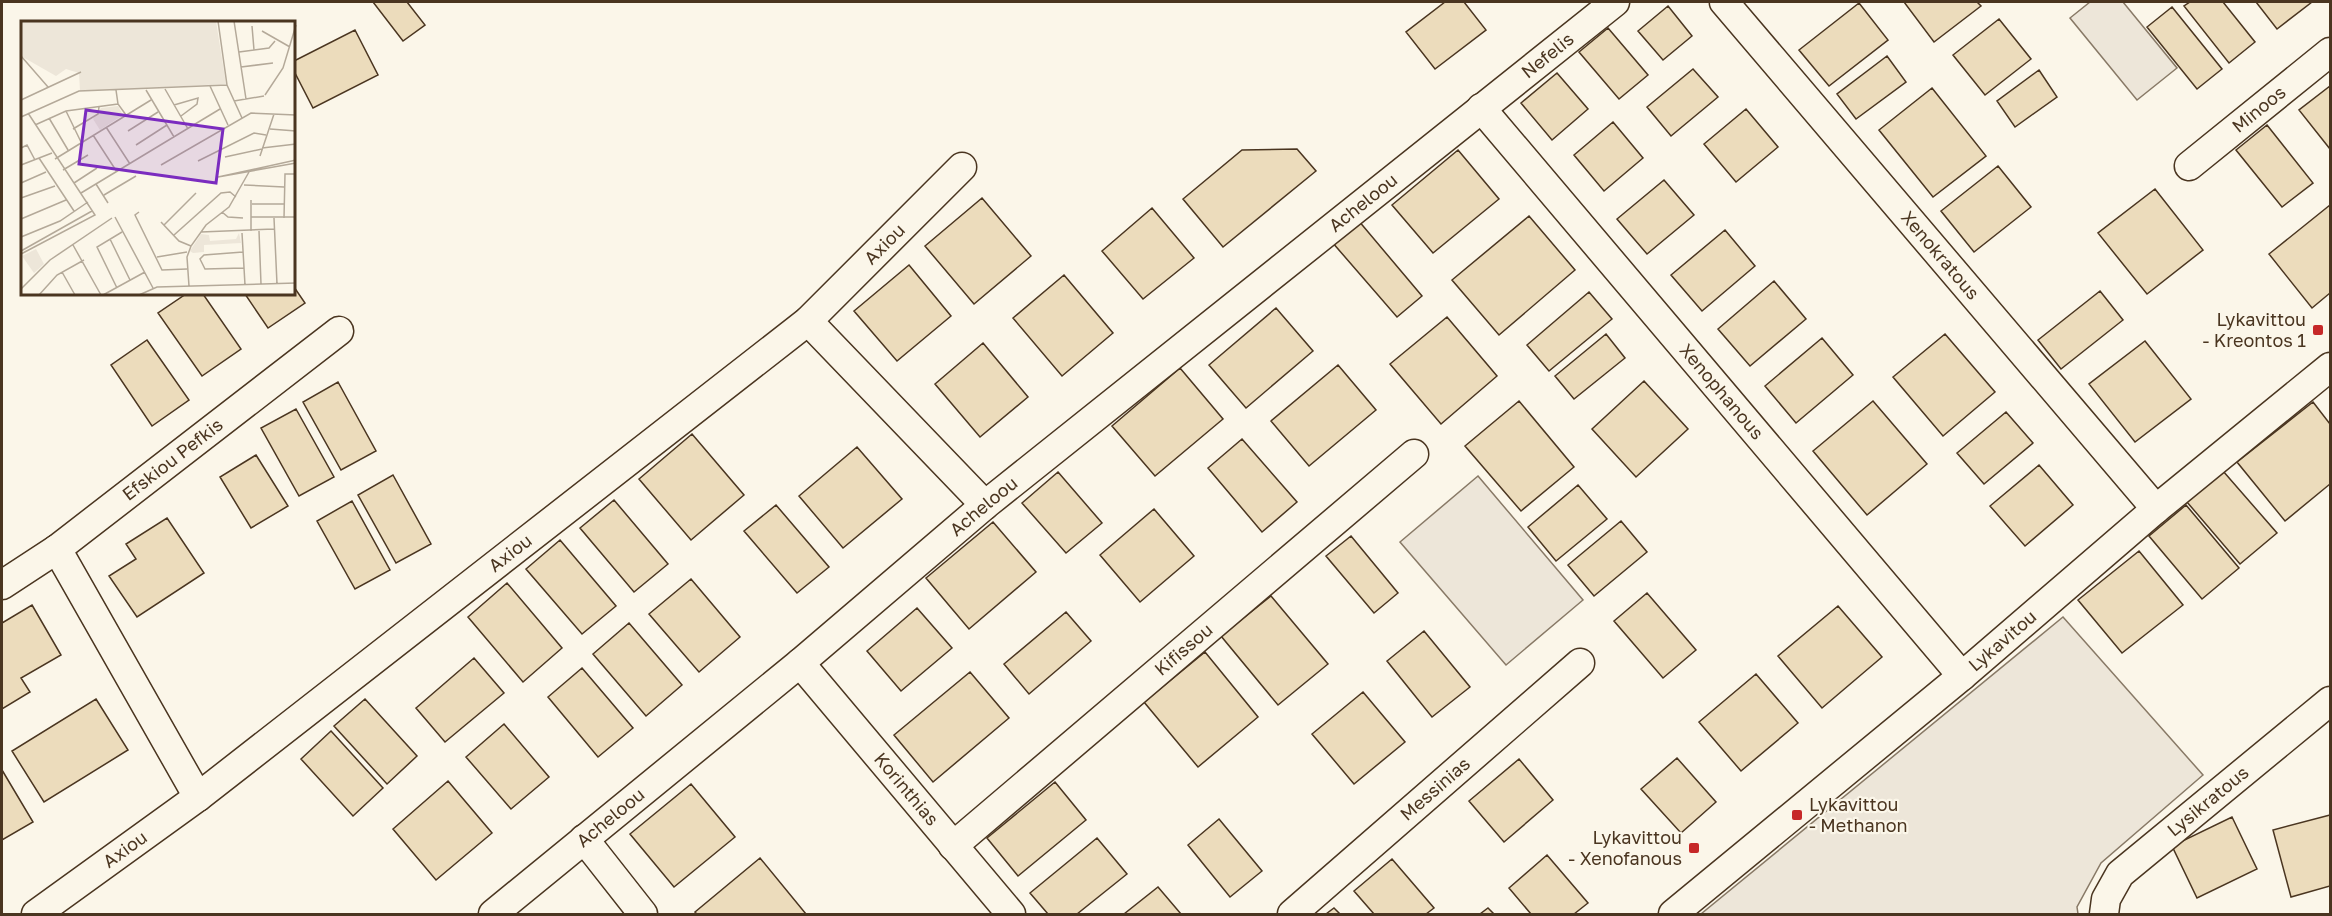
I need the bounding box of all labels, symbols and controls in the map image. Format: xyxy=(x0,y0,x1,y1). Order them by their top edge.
inset map xyxy=(21,21,296,296)
street label: Nefelis xyxy=(1516,27,1578,82)
street label: Minoos xyxy=(2227,80,2290,137)
street label: Acheloou xyxy=(1324,168,1401,236)
street label: Xenokratous xyxy=(1897,206,1985,304)
street label: Axiou xyxy=(859,219,909,269)
place label: Lykavittou - Kreontos 1 xyxy=(2203,308,2306,351)
marker: Lykavittou - Kreontos 1 xyxy=(2311,323,2325,337)
street label: Xenophanous xyxy=(1675,339,1769,444)
street label: Efskiou Pefkis xyxy=(117,413,227,505)
street label: Acheloou xyxy=(945,471,1022,540)
street label: Axiou xyxy=(484,529,536,576)
street label: Lykavitou xyxy=(1964,605,2040,676)
street label: Kifissou xyxy=(1150,618,1217,680)
street label: Korinthias xyxy=(870,748,944,830)
street label: Messinias xyxy=(1395,752,1474,825)
street label: Lysikratous xyxy=(2162,761,2253,840)
street label: Acheloou xyxy=(572,783,648,851)
place label: Lykavittou - Methanon xyxy=(1809,793,1908,836)
marker: Lykavittou - Methanon xyxy=(1790,808,1804,822)
street label: Axiou xyxy=(98,826,151,872)
place label: Lykavittou - Xenofanous xyxy=(1568,826,1682,869)
marker: Lykavittou - Xenofanous xyxy=(1687,841,1701,855)

